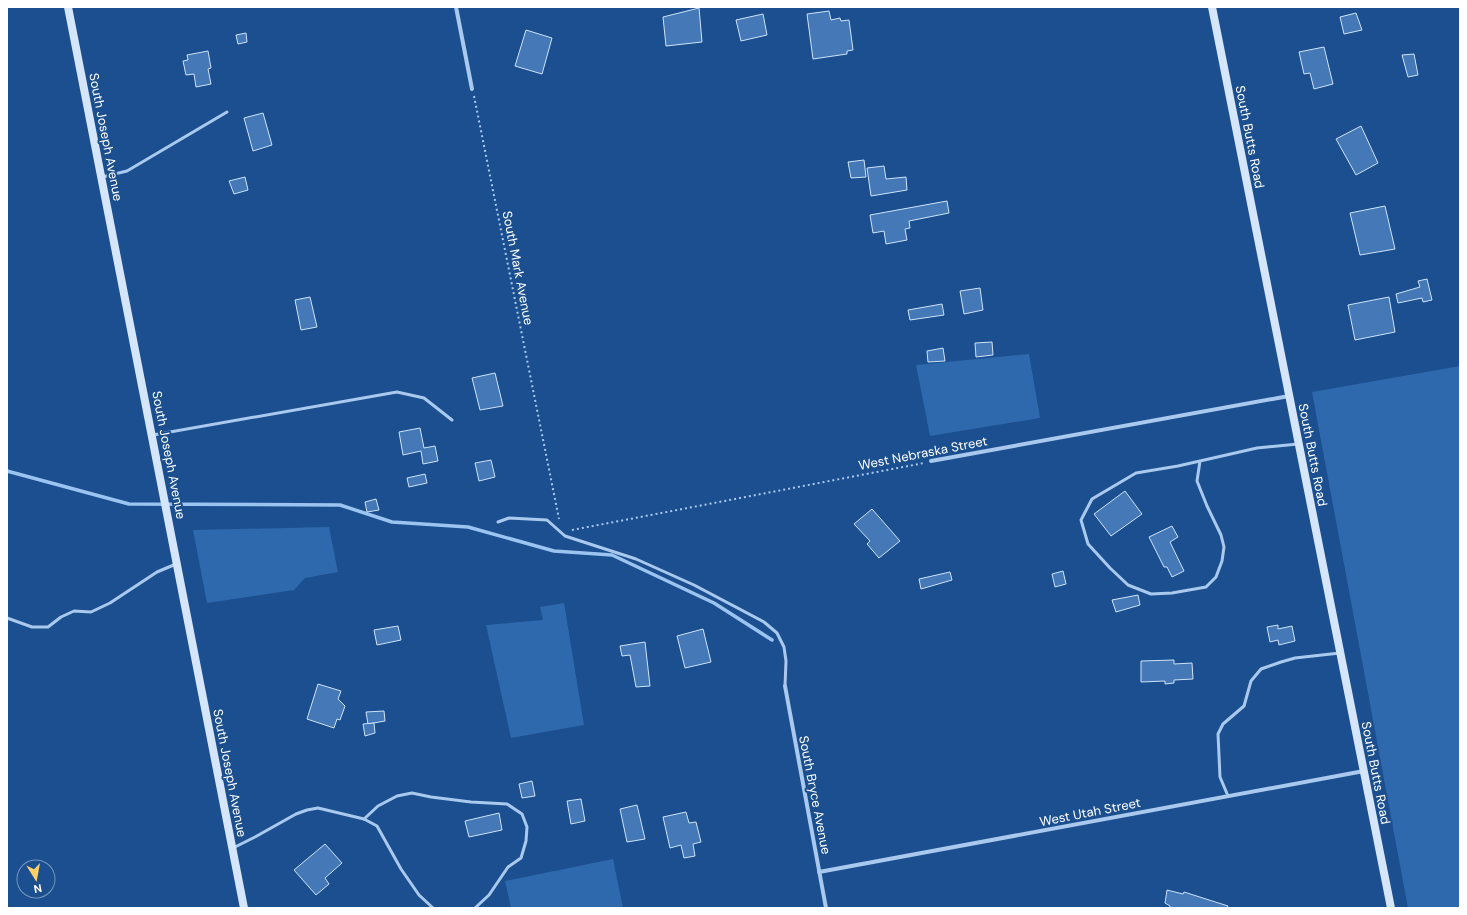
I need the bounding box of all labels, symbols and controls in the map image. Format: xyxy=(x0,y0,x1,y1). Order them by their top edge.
street label: South Joseph Avenue xyxy=(85,72,127,202)
street label: South Butts Road xyxy=(1232,84,1268,190)
street label: South Mark Avenue xyxy=(499,210,537,326)
street label: South Joseph Avenue xyxy=(148,390,190,520)
street label: South Butts Road xyxy=(1295,402,1331,508)
street label: West Nebraska Street xyxy=(857,432,989,474)
street label: South Joseph Avenue xyxy=(209,708,251,838)
street label: South Butts Road xyxy=(1358,720,1394,826)
street label: South Bryce Avenue xyxy=(795,734,835,856)
street label: West Utah Street xyxy=(1038,794,1142,830)
north arrow xyxy=(16,859,56,899)
text: N xyxy=(33,881,43,896)

